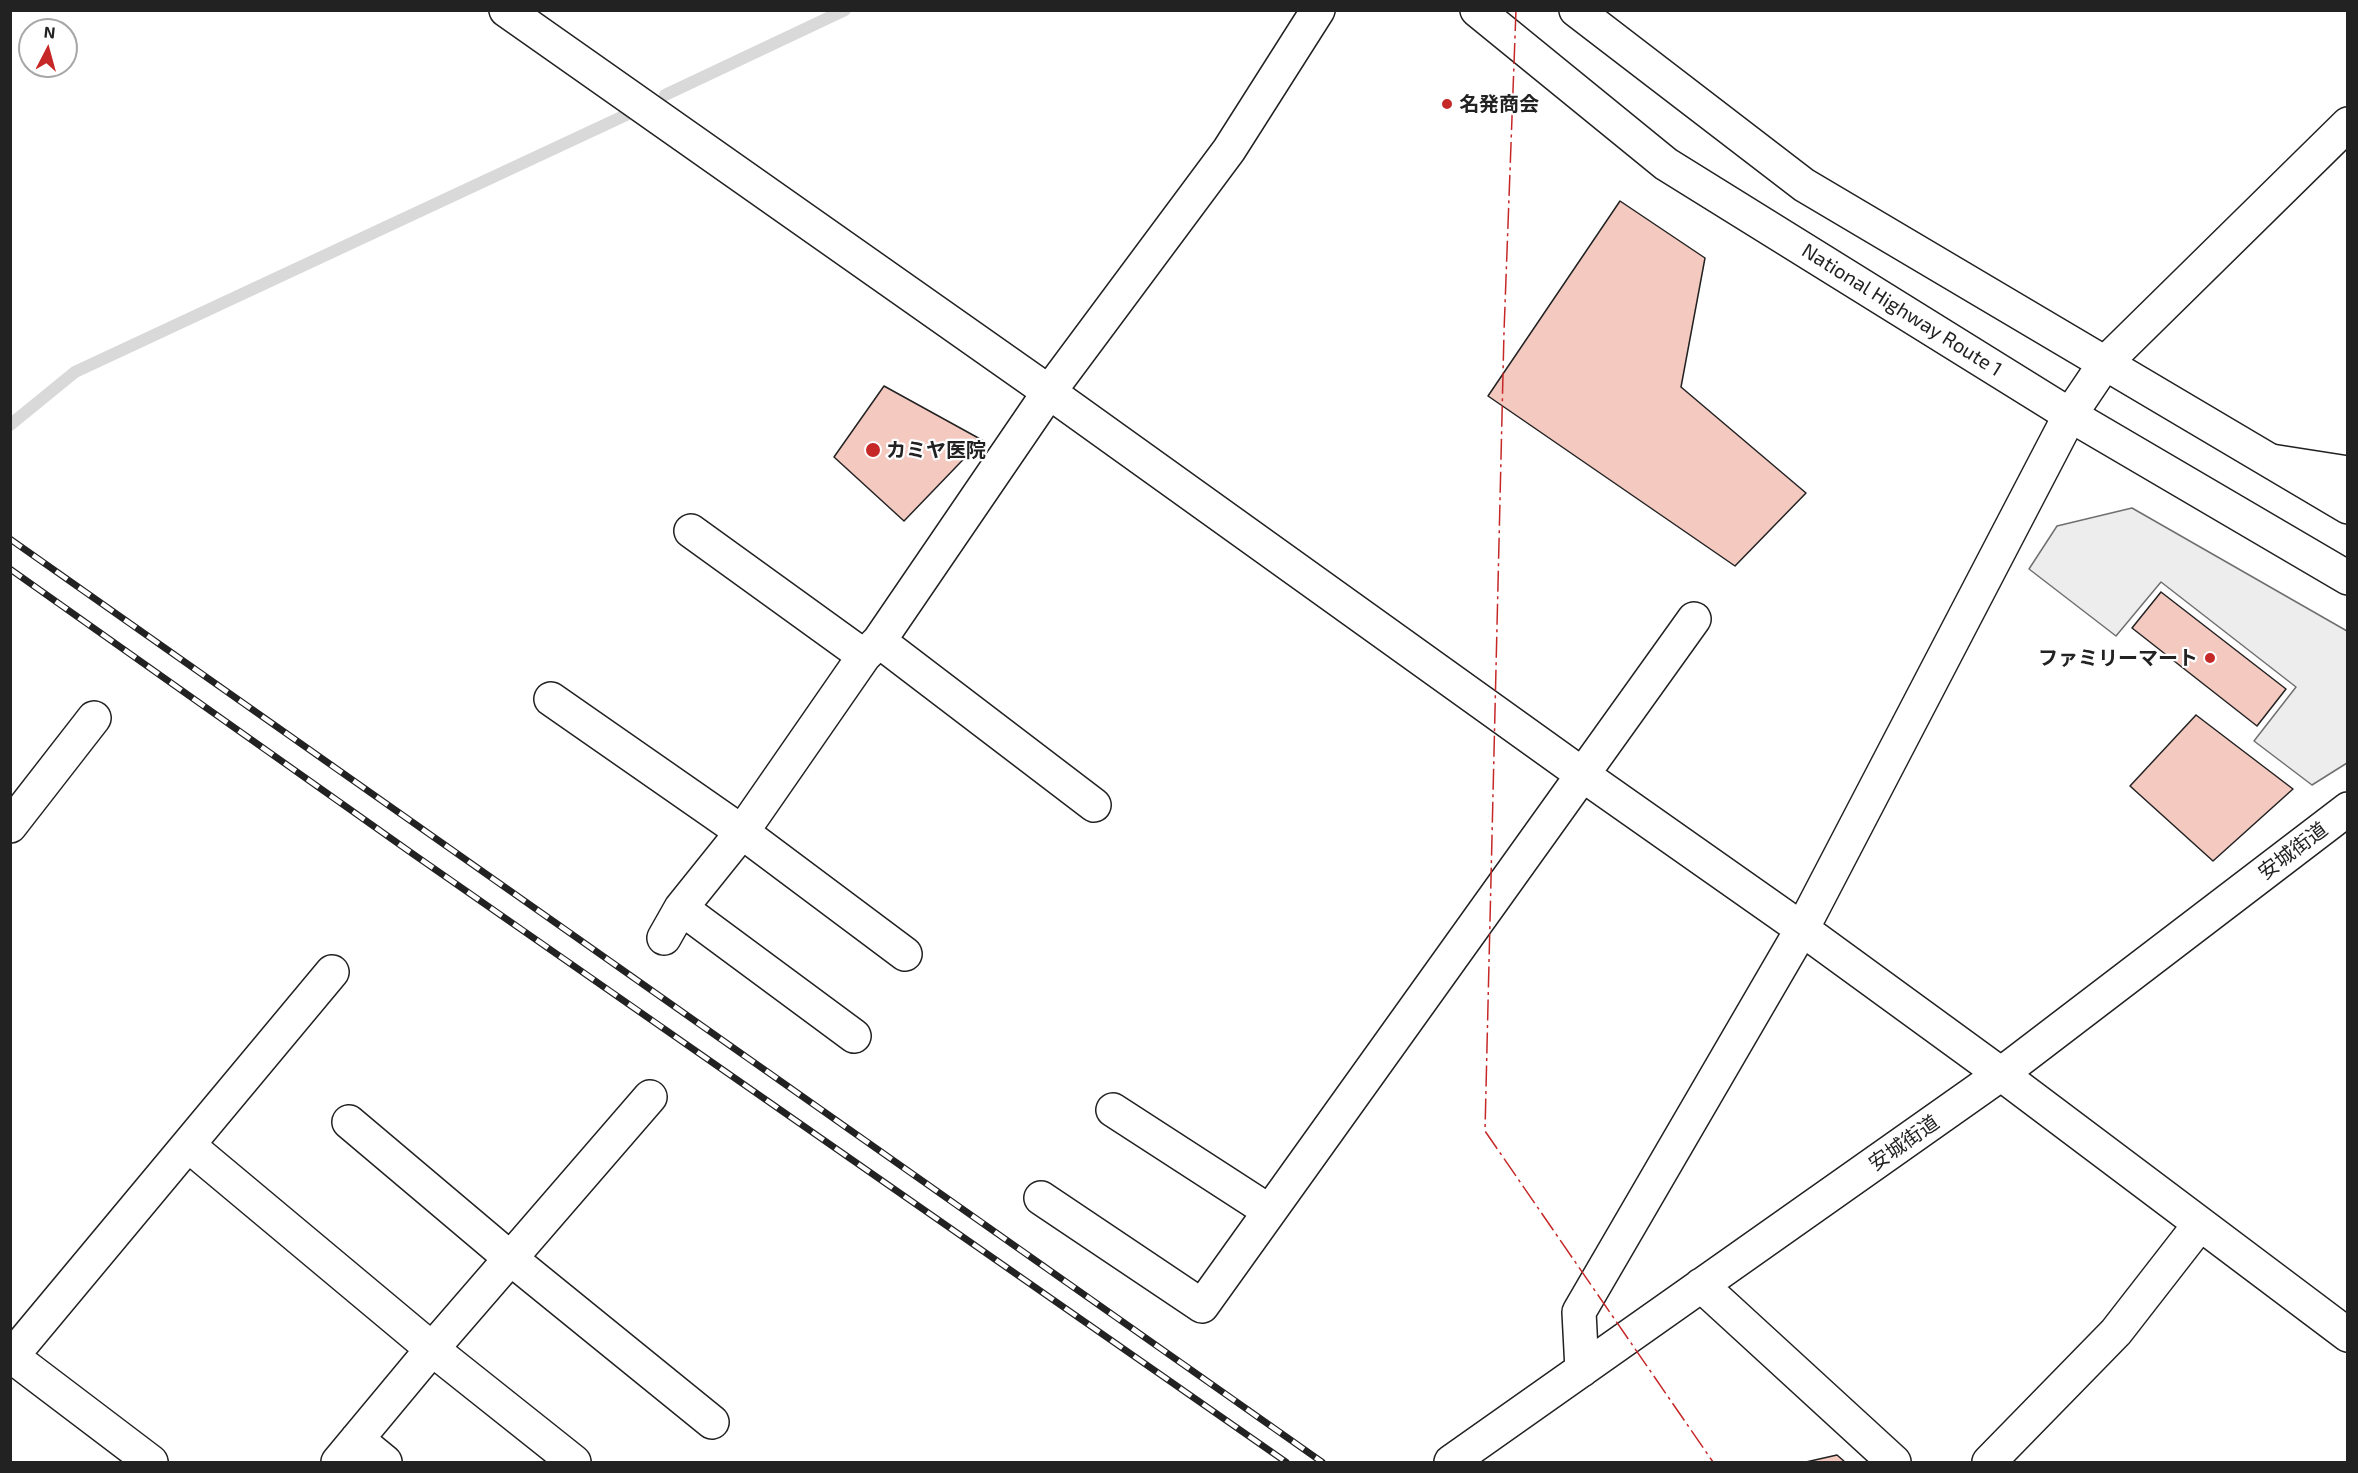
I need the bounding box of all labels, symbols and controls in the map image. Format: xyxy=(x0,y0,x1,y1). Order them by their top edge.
north arrow xyxy=(18,18,78,78)
text: N xyxy=(43,22,56,42)
place label: 名発商会 xyxy=(1459,92,1539,116)
marker: 名発商会 xyxy=(1440,97,1454,111)
street label: National Highway Route 1 xyxy=(1798,239,2006,381)
place label: カミヤ医院 xyxy=(886,438,986,462)
marker: カミヤ医院 xyxy=(864,441,882,459)
place label: ファミリーマート xyxy=(2038,646,2198,670)
marker: ファミリーマート xyxy=(2203,651,2217,665)
street label: 安城街道 xyxy=(2254,817,2332,885)
street label: 安城街道 xyxy=(1864,1110,1944,1176)

